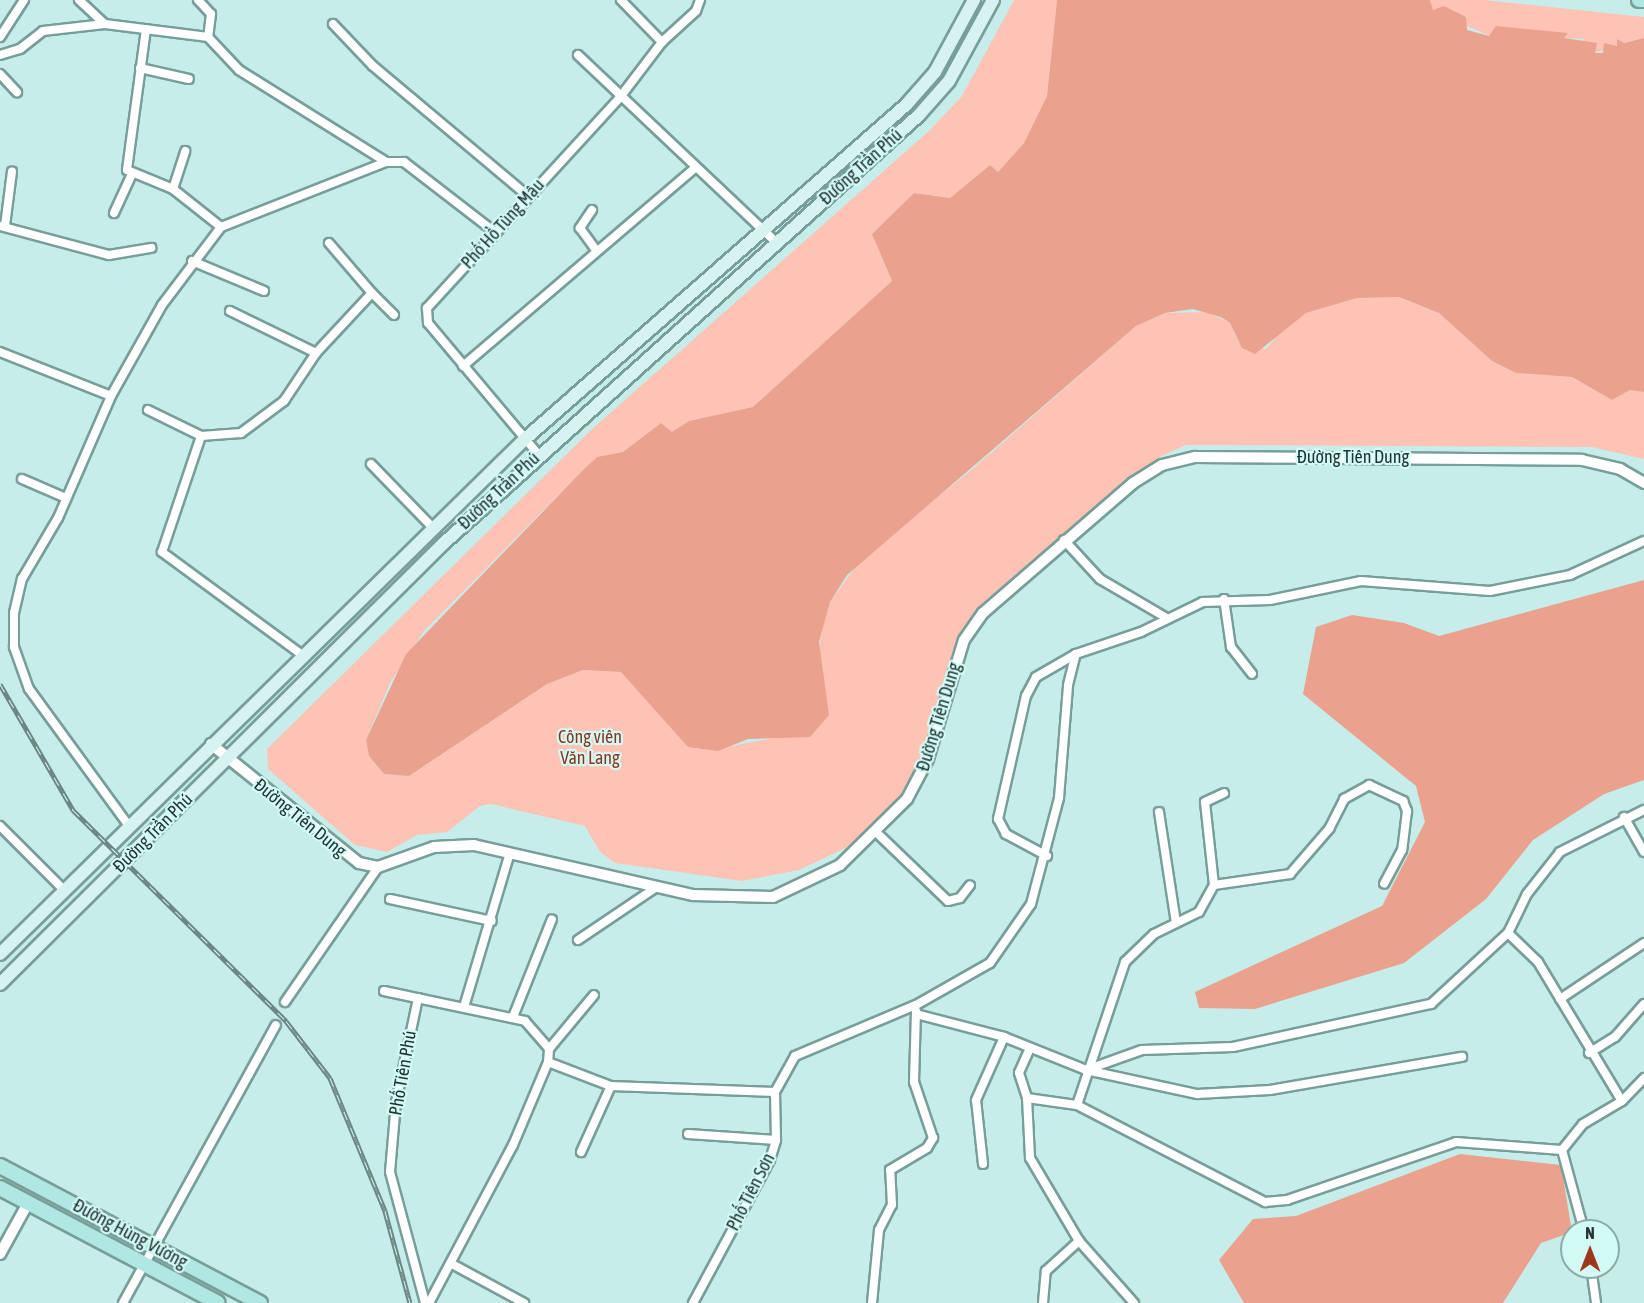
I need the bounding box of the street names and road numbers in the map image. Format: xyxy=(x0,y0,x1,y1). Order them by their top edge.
street label: Đường Trần Phú xyxy=(815,124,907,210)
street label: Phố Hồ Tùng Mậu xyxy=(457,175,549,273)
street label: Đường Tiên Dung xyxy=(1297,446,1409,468)
street label: Đường Trần Phú xyxy=(454,448,544,534)
street label: Đường Tiên Dung xyxy=(912,660,966,774)
street label: Đường Tiên Dung xyxy=(250,774,350,862)
street label: Đường Trần Phú xyxy=(109,789,197,877)
street label: Phố Tiên Phú xyxy=(385,1029,421,1117)
street label: Phố Tiên Sơn xyxy=(722,1150,780,1234)
street label: Đường Hùng Vương xyxy=(69,1195,191,1273)

